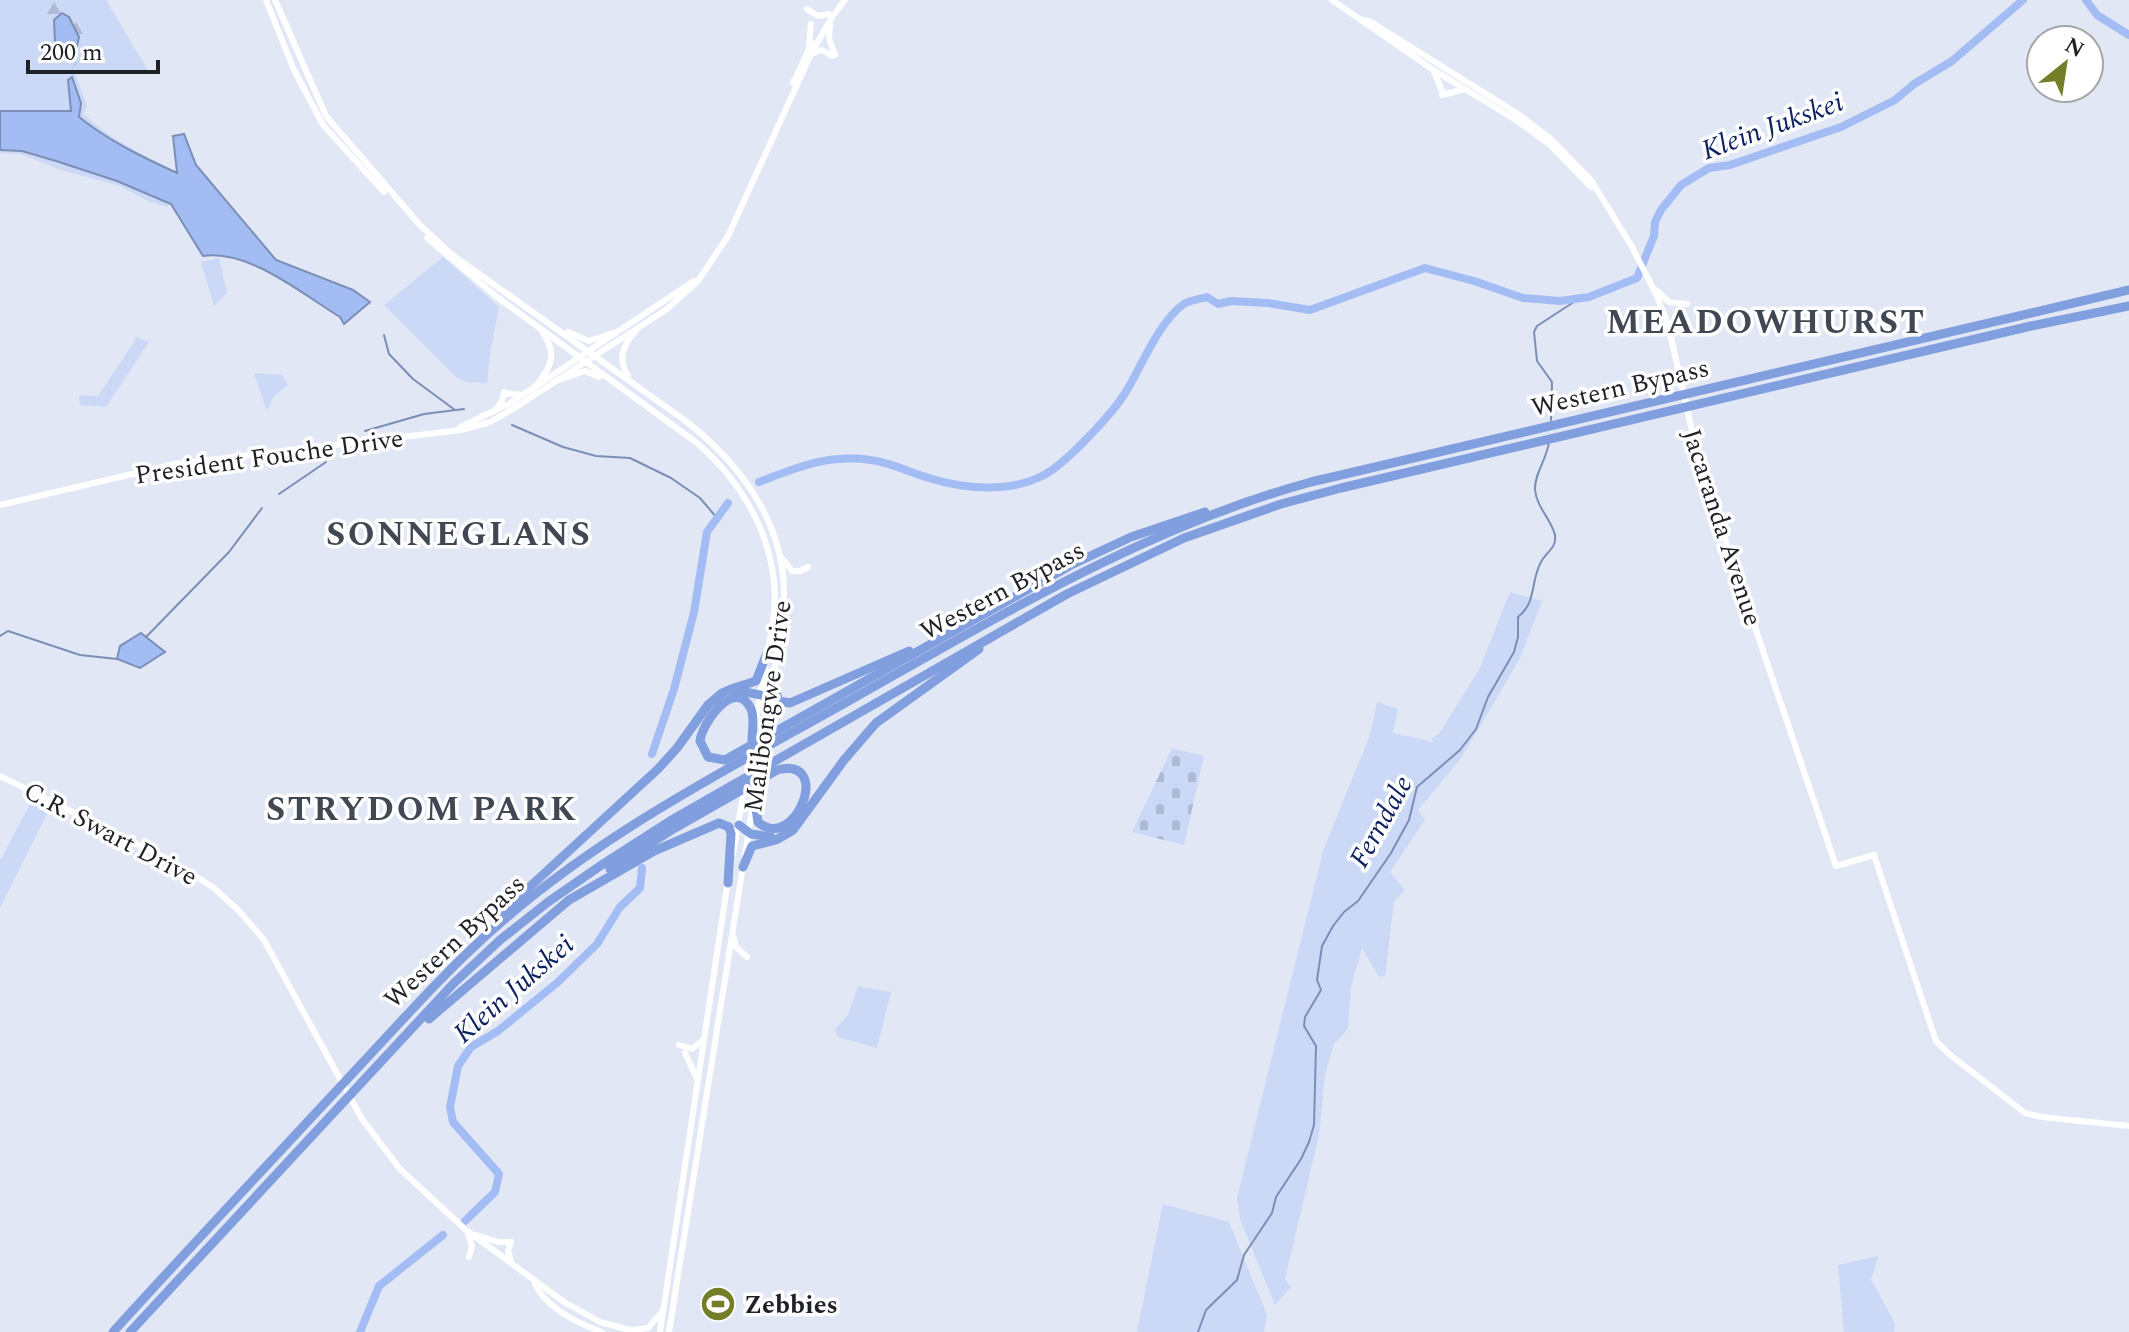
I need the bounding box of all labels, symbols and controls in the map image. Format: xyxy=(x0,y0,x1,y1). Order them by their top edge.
scale bar xyxy=(28,24,158,74)
north arrow xyxy=(2025,24,2105,104)
text: N xyxy=(2058,29,2090,67)
text: 200 m xyxy=(40,35,103,71)
water label: Klein Jukskei xyxy=(1695,81,1850,172)
district label: MEADOWHURST xyxy=(1606,297,1926,349)
street label: Western Bypass xyxy=(1527,348,1713,428)
street label: President Fouche Drive xyxy=(132,418,406,496)
street label: Jacaranda Avenue xyxy=(1671,424,1773,631)
district label: SONNEGLANS xyxy=(326,509,592,561)
street label: Western Bypass xyxy=(913,531,1092,651)
street label: Malibongwe Drive xyxy=(733,598,803,815)
water label: Ferndale xyxy=(1338,768,1424,876)
street label: C.R. Swart Drive xyxy=(16,771,205,897)
district label: STRYDOM PARK xyxy=(266,784,578,836)
street label: Western Bypass xyxy=(375,865,535,1018)
water label: Klein Jukskei xyxy=(444,924,584,1054)
sports icon: Zebbies xyxy=(699,1285,737,1323)
place label: Zebbies xyxy=(744,1285,838,1325)

